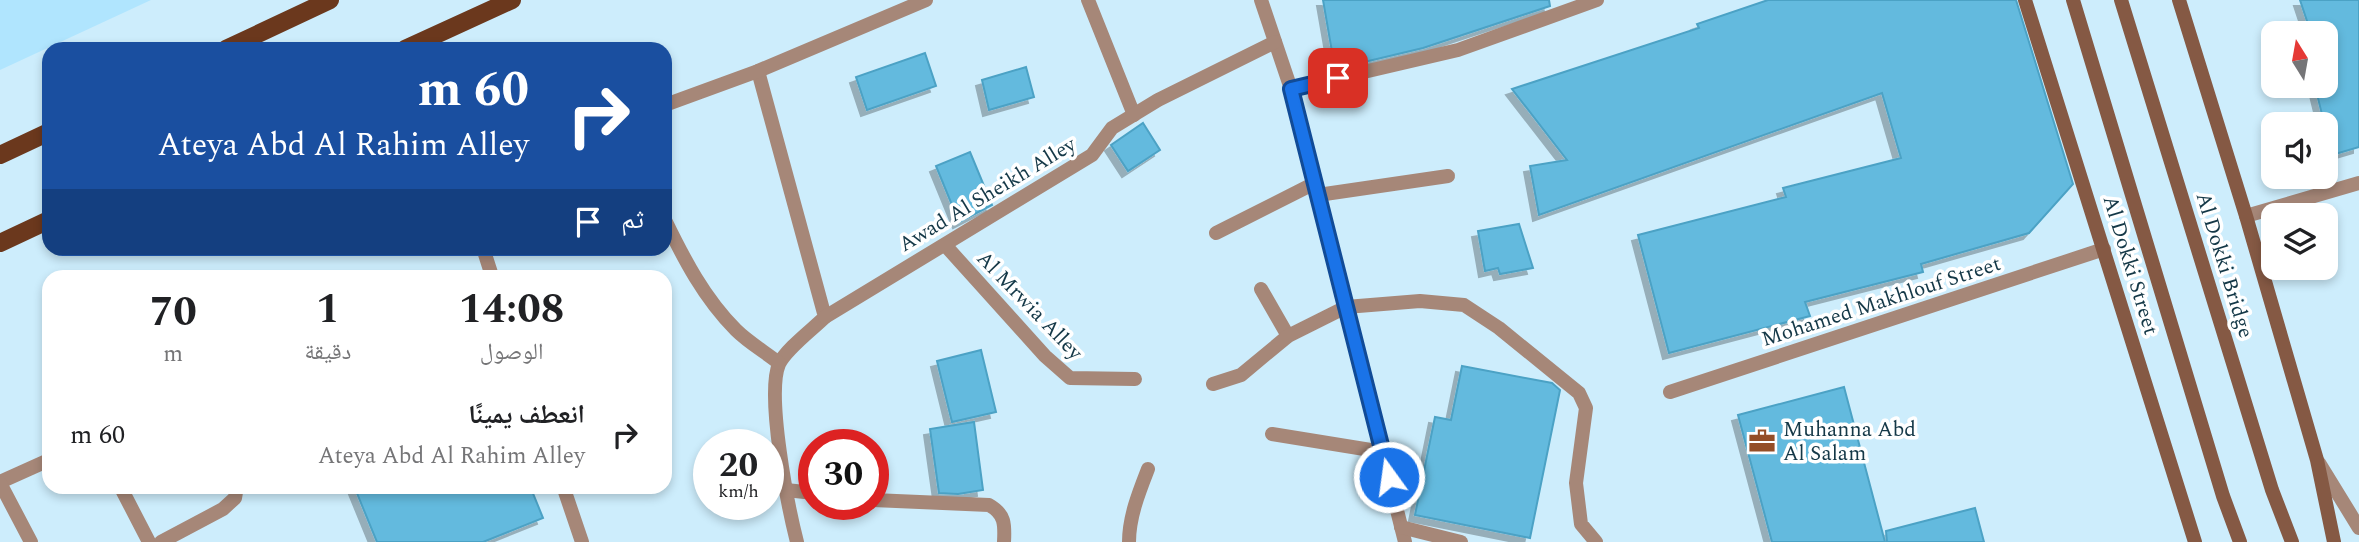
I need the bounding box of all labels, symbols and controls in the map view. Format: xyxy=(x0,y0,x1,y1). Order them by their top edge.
north arrow xyxy=(2261,21,2338,98)
map controls xyxy=(2261,21,2338,280)
pin xyxy=(1308,48,1368,108)
text: 60 m xyxy=(418,53,529,128)
icon: arrive xyxy=(1319,59,1357,97)
icon: right xyxy=(553,70,644,161)
button: sound xyxy=(2261,112,2338,189)
text: Ateya Abd Al Rahim Alley xyxy=(157,121,529,170)
street label: Awad Al Sheikh Alley xyxy=(893,129,1083,261)
street label: Al Dokki Bridge xyxy=(2187,188,2261,342)
street label: Al Dokki Street xyxy=(2094,192,2166,339)
text: ثم xyxy=(621,200,644,240)
icon: arrive xyxy=(569,203,607,241)
button: layers xyxy=(2261,203,2338,280)
street label: Al Mrwia Alley xyxy=(969,244,1091,368)
street label: Mohamed Makhlouf Street xyxy=(1758,248,2005,356)
text: 1 xyxy=(316,278,340,341)
text: 14:08 xyxy=(459,278,564,341)
text: 70 xyxy=(150,281,197,344)
text: دقيقة xyxy=(304,335,351,370)
text: الوصول xyxy=(480,335,543,370)
text: m xyxy=(163,337,183,372)
text: انعطف يمينًا xyxy=(468,395,585,435)
place label: Muhanna Abd Al Salam xyxy=(1783,414,1916,470)
text: 60 m xyxy=(70,415,125,455)
icon: right xyxy=(606,416,644,454)
office icon: Muhanna Abd Al Salam xyxy=(1747,426,1777,456)
speed limit sign: 30 xyxy=(798,429,889,520)
text: Ateya Abd Al Rahim Alley xyxy=(318,439,585,474)
text: 20 xyxy=(719,439,758,492)
position arrow xyxy=(1352,440,1426,514)
text: km/h xyxy=(718,478,759,505)

